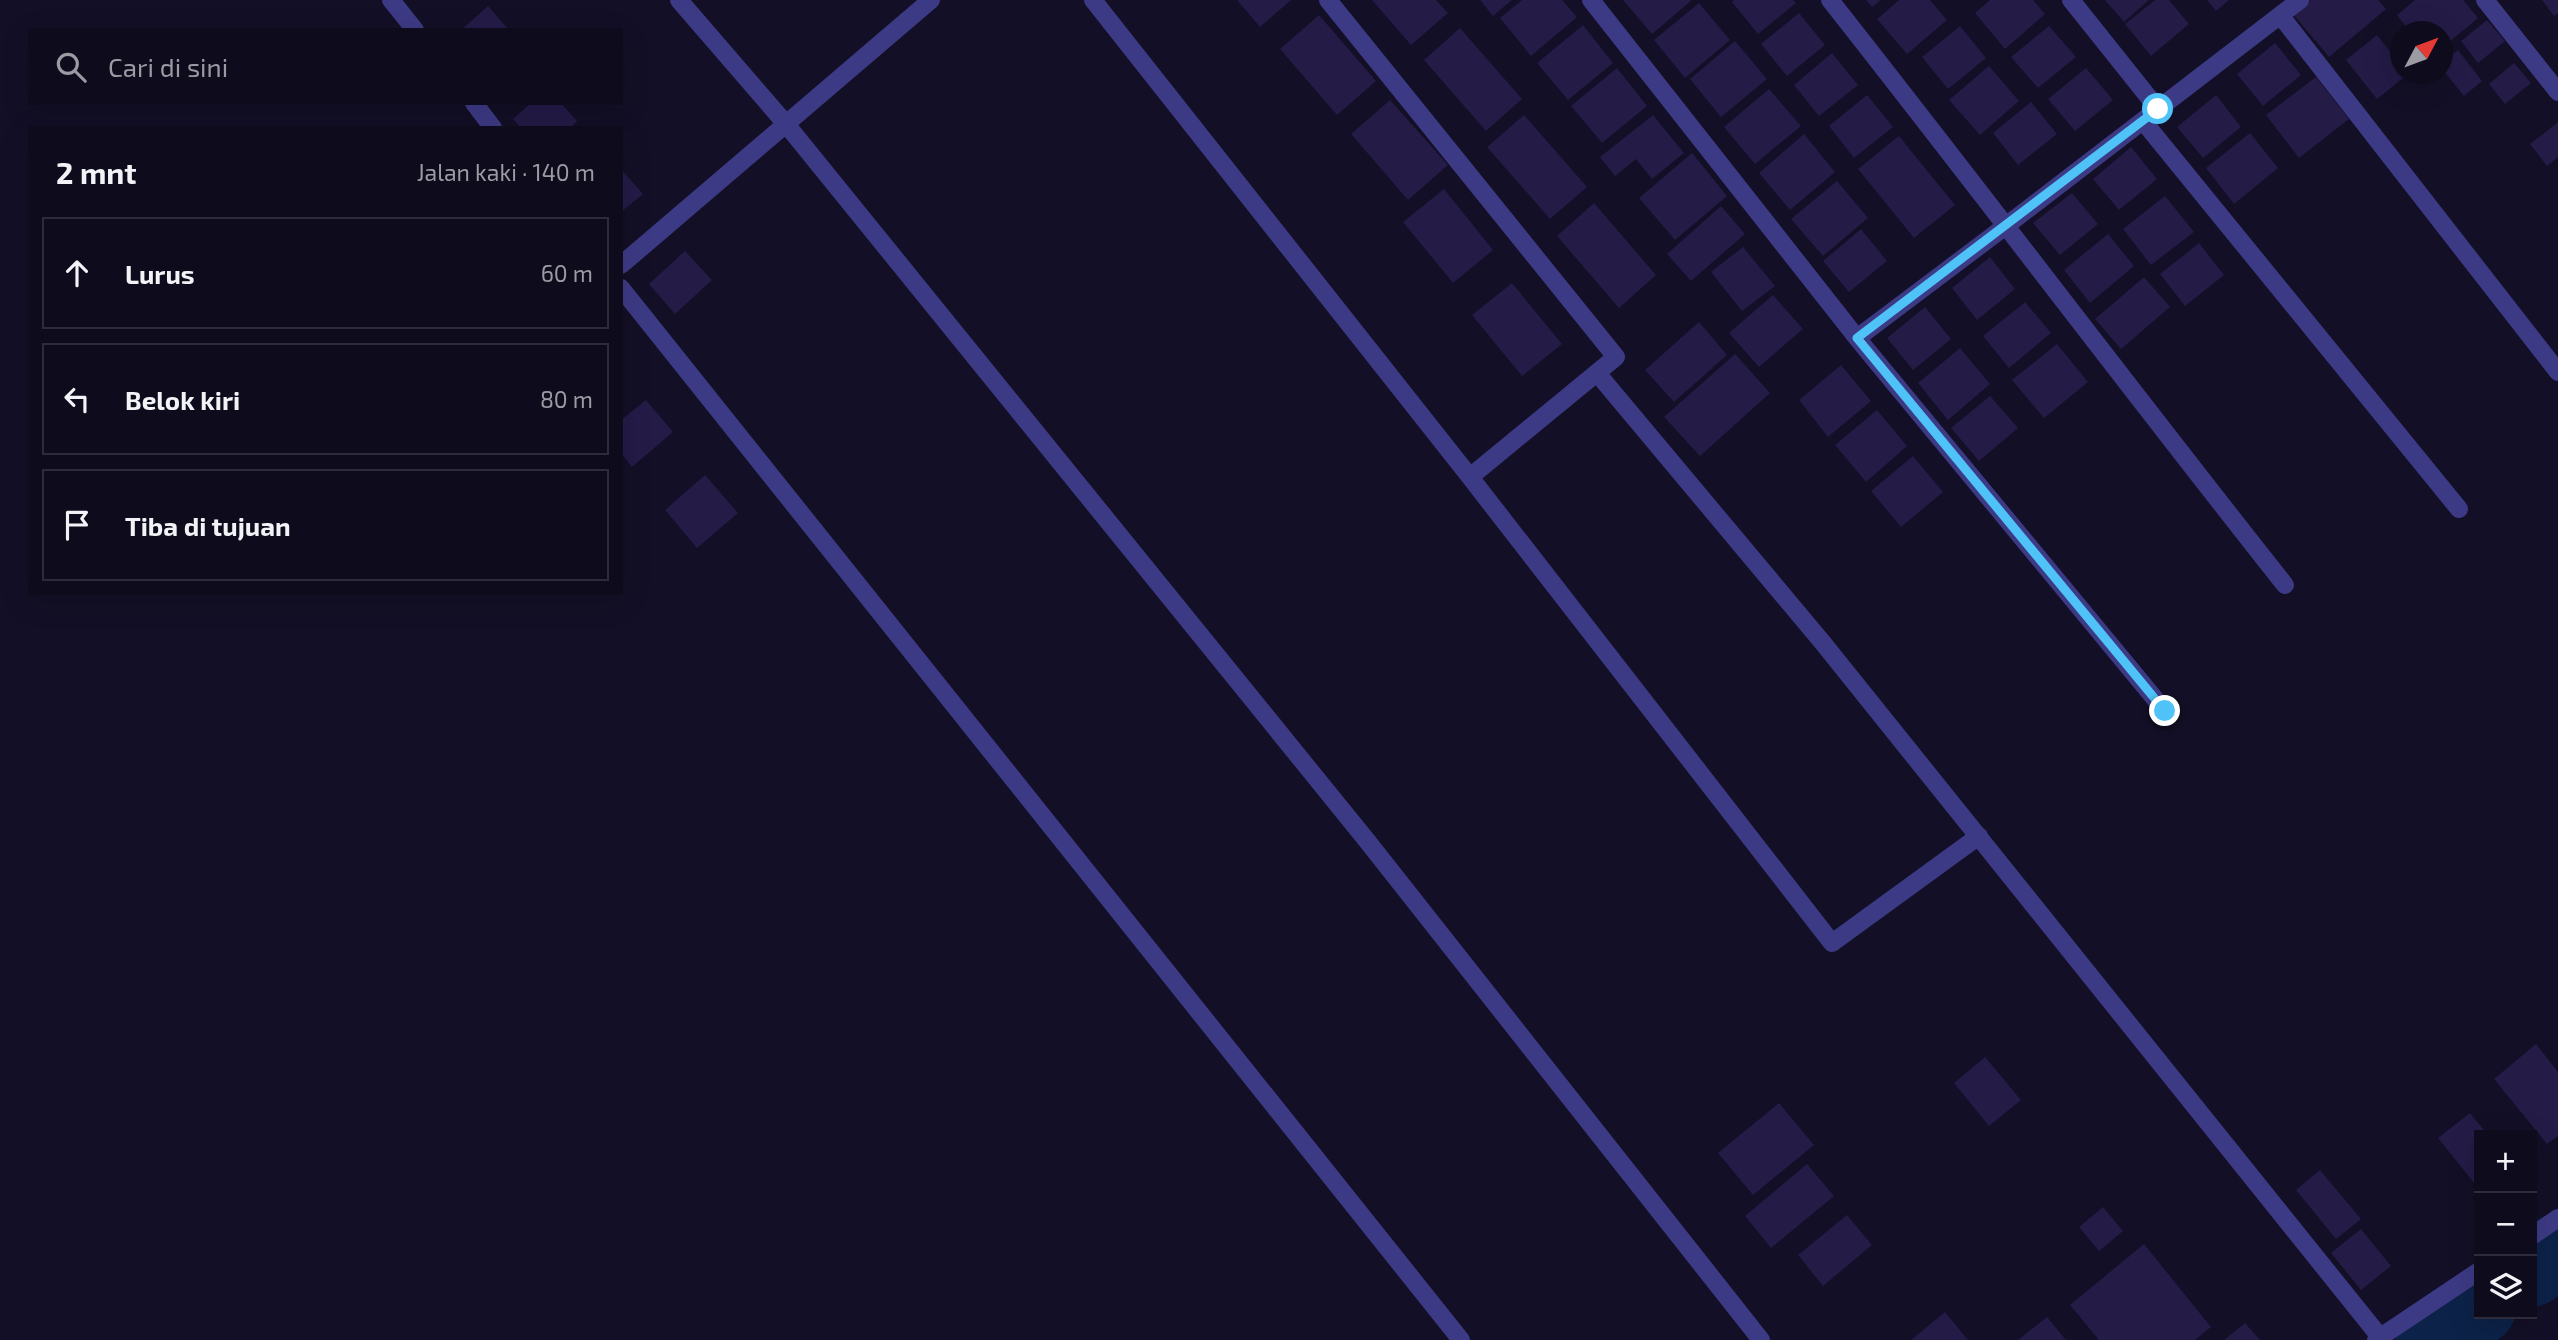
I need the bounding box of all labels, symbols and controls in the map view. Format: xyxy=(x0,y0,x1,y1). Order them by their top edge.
north arrow xyxy=(2390,21,2453,84)
search box xyxy=(28,28,623,105)
icon: search xyxy=(52,48,90,86)
text: Cari di sini xyxy=(108,51,228,82)
route start xyxy=(2142,93,2173,124)
text: 2 mnt xyxy=(56,154,137,190)
text: Jalan kaki · 140 m xyxy=(417,158,595,186)
icon: ahead xyxy=(58,254,96,292)
text: Lurus xyxy=(125,258,195,289)
text: 60 m xyxy=(541,259,593,287)
icon: left xyxy=(58,380,96,418)
text: Belok kiri xyxy=(125,384,240,415)
text: 80 m xyxy=(540,385,593,413)
icon: arrive xyxy=(58,506,96,544)
text: Tiba di tujuan xyxy=(125,510,291,541)
route end xyxy=(2149,695,2180,726)
map controls xyxy=(2474,1130,2537,1319)
button: + xyxy=(2474,1130,2537,1193)
button: − xyxy=(2474,1193,2537,1256)
button: layers xyxy=(2474,1256,2537,1319)

